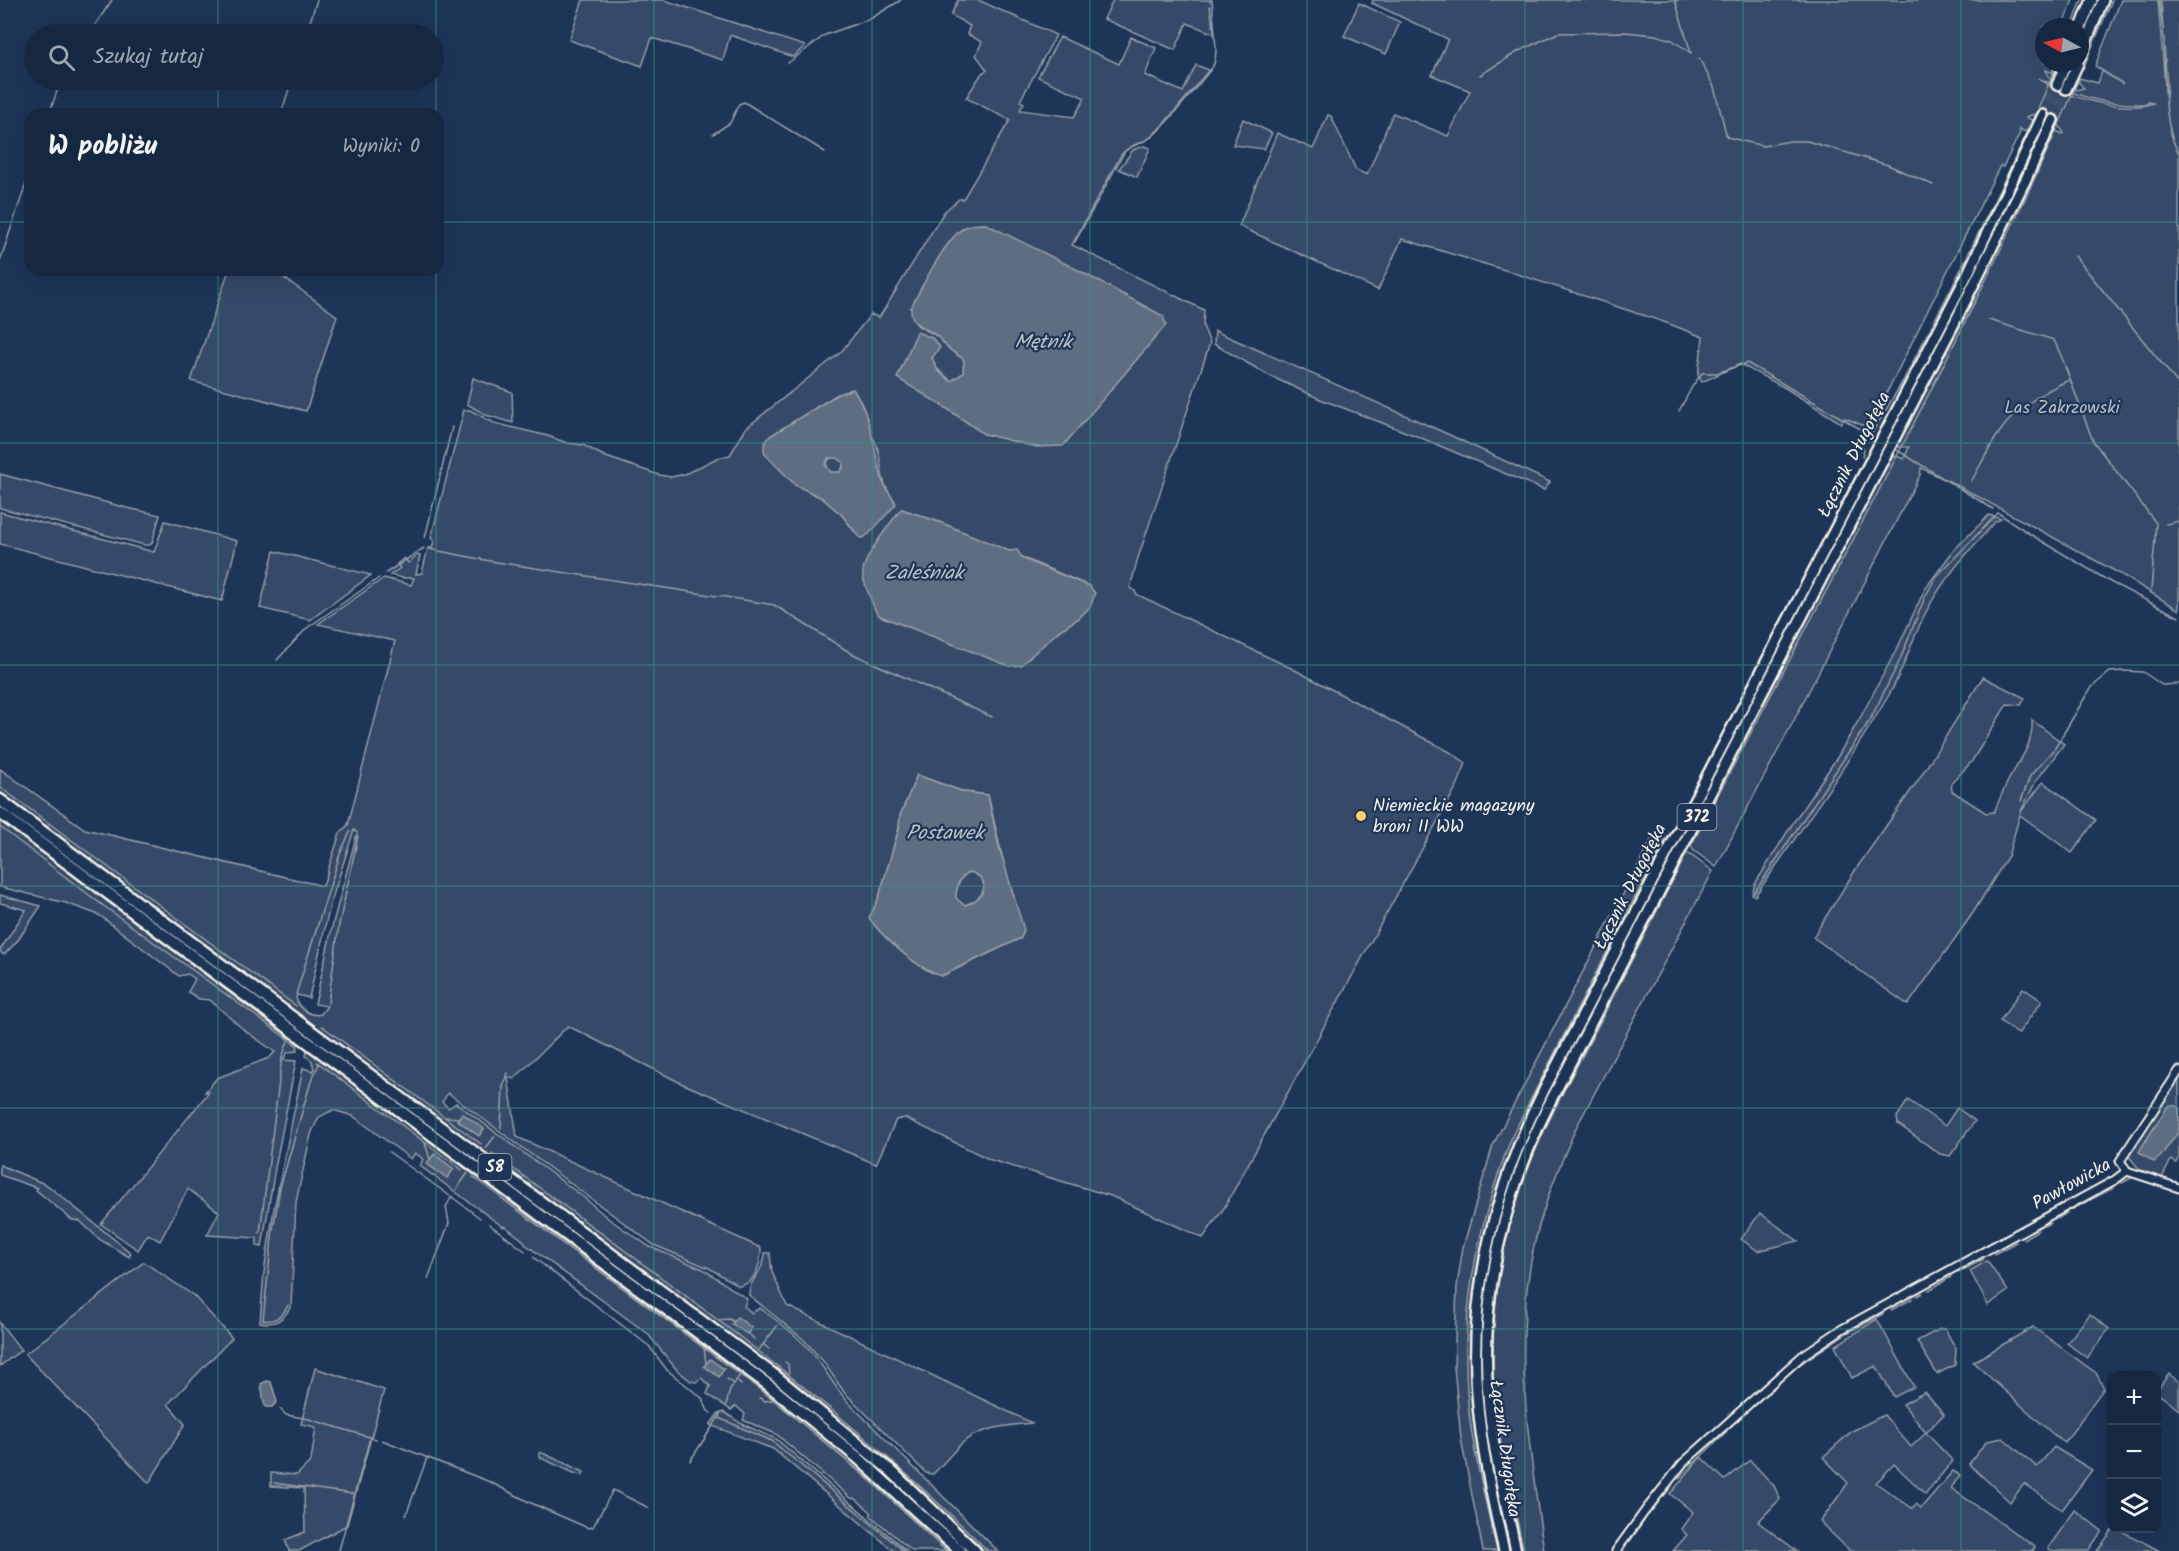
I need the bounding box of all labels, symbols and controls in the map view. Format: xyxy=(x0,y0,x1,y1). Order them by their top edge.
north arrow xyxy=(2035,18,2089,72)
search box xyxy=(24,24,444,90)
text: Szukaj tutaj xyxy=(93,40,204,75)
icon: search xyxy=(45,41,78,74)
text: W pobliżu xyxy=(48,126,157,168)
text: Wyniki: 0 xyxy=(342,131,420,163)
water label: Mętnik xyxy=(1014,327,1074,359)
street label: Łącznik Długołęka xyxy=(1811,387,1899,523)
park label: Las Zakrzowski xyxy=(2004,394,2121,423)
water label: Zaleśniak xyxy=(885,558,966,590)
place label: Niemieckie magazyny broni II WW xyxy=(1373,792,1535,842)
road number: 372 xyxy=(1678,804,1716,830)
marker: Niemieckie magazyny broni II WW xyxy=(1354,809,1368,823)
water label: Postawek xyxy=(906,818,986,850)
street label: Łącznik Długołęka xyxy=(1587,819,1675,955)
street label: Pawłowicka xyxy=(2027,1151,2117,1219)
road number: S8 xyxy=(478,1154,512,1180)
map controls xyxy=(2107,1371,2161,1533)
button: + xyxy=(2107,1371,2161,1425)
street label: Łącznik Długołęka xyxy=(1480,1379,1528,1519)
button: − xyxy=(2107,1425,2161,1479)
button: layers xyxy=(2107,1479,2161,1533)

